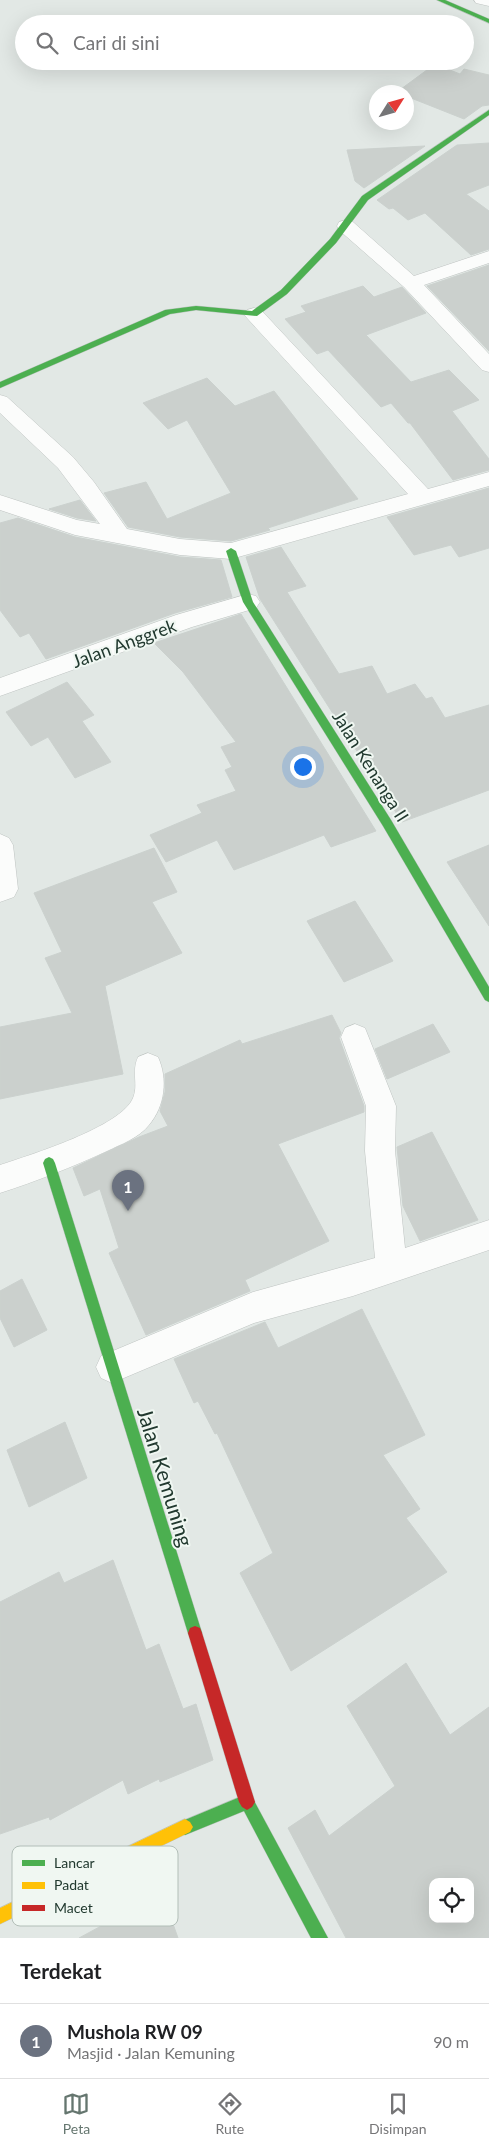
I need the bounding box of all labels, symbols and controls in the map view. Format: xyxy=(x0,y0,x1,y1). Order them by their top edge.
search box xyxy=(15,15,474,70)
icon: search xyxy=(33,29,61,57)
text: Cari di sini xyxy=(73,31,160,54)
north arrow xyxy=(369,85,414,130)
street label: Jalan Anggrek xyxy=(69,614,180,672)
street label: Jalan Kenanga II xyxy=(328,706,414,826)
your location xyxy=(290,754,316,780)
pin: 1 xyxy=(112,1170,144,1211)
street label: Jalan Kemuning xyxy=(133,1405,199,1550)
legend xyxy=(12,1846,178,1926)
text: Lancar xyxy=(54,1854,95,1871)
text: Padat xyxy=(54,1876,89,1893)
map controls xyxy=(429,1878,474,1923)
button: locate xyxy=(429,1878,474,1923)
text: Macet xyxy=(54,1899,93,1916)
text: Terdekat xyxy=(20,1958,102,1983)
text: Mushola RW 09 xyxy=(67,2020,203,2043)
text: 1 xyxy=(31,2032,41,2051)
text: 90 m xyxy=(433,2032,469,2051)
text: Masjid · Jalan Kemuning xyxy=(67,2043,235,2062)
tab: Peta xyxy=(62,2090,90,2137)
tab: Rute xyxy=(215,2090,244,2137)
tab: Disimpan xyxy=(369,2090,427,2137)

